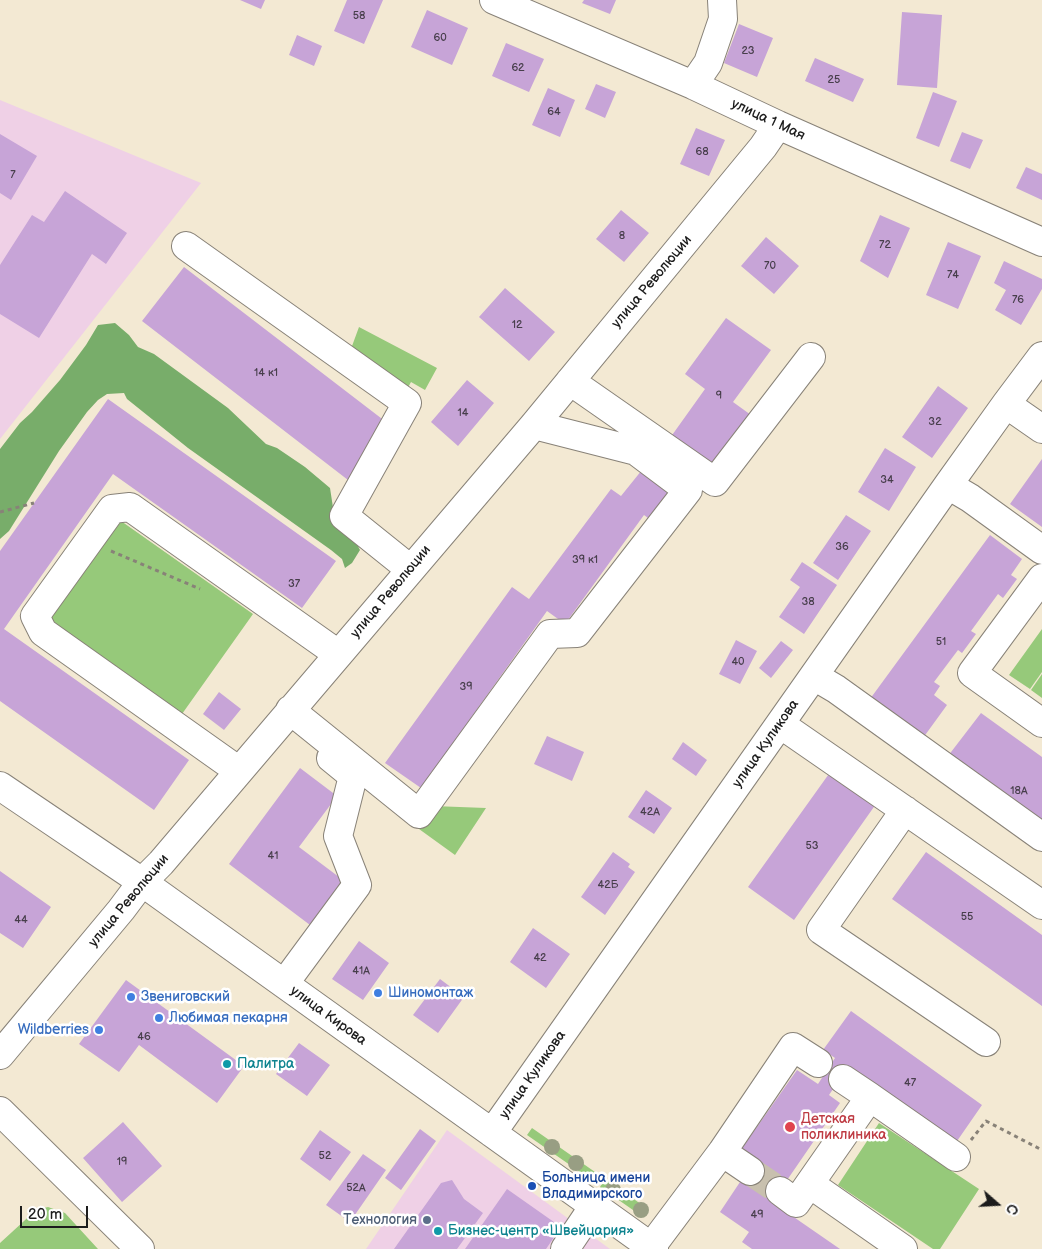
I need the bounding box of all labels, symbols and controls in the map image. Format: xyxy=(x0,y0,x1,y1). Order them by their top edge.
house number: 58 xyxy=(353,9,365,23)
house number: 60 xyxy=(433,31,447,45)
house number: 23 xyxy=(741,44,755,58)
house number: 62 xyxy=(511,61,525,75)
house number: 25 xyxy=(828,73,840,87)
street label: улица 1 Мая xyxy=(728,96,808,144)
house number: 64 xyxy=(547,105,561,119)
house number: 68 xyxy=(695,145,709,159)
house number: 7 xyxy=(10,168,16,182)
house number: 8 xyxy=(619,229,625,243)
street label: улица Революции xyxy=(608,232,696,332)
house number: 72 xyxy=(879,238,891,252)
house number: 70 xyxy=(764,259,776,273)
house number: 74 xyxy=(947,268,959,282)
house number: 76 xyxy=(1012,293,1024,307)
house number: 12 xyxy=(512,318,522,332)
house number: 14 к1 xyxy=(254,366,278,380)
house number: 9 xyxy=(716,389,722,403)
house number: 14 xyxy=(458,406,468,420)
house number: 32 xyxy=(928,415,942,429)
house number: 34 xyxy=(880,473,894,487)
house number: 36 xyxy=(835,540,849,554)
street label: улица Революции xyxy=(347,542,435,642)
house number: 39 к1 xyxy=(572,553,598,567)
house number: 37 xyxy=(288,577,300,591)
house number: 38 xyxy=(801,595,815,609)
house number: 51 xyxy=(936,635,946,649)
house number: 40 xyxy=(731,655,745,669)
house number: 39 xyxy=(459,680,473,694)
street label: улица Куликова xyxy=(729,697,803,791)
house number: 18А xyxy=(1010,784,1028,798)
house number: 42А xyxy=(640,805,660,819)
house number: 53 xyxy=(805,839,819,853)
house number: 41 xyxy=(268,849,278,863)
street label: улица Революции xyxy=(85,851,173,951)
house number: 42Б xyxy=(598,878,618,892)
house number: 55 xyxy=(961,910,973,924)
house number: 44 xyxy=(14,913,28,927)
house number: 42 xyxy=(533,951,547,965)
house number: 41А xyxy=(352,964,370,978)
street label: улица Кирова xyxy=(287,983,369,1049)
place label: Шиномонтаж xyxy=(388,985,473,1001)
marker: Шиномонтаж xyxy=(372,987,384,999)
place label: Звениговский xyxy=(141,989,230,1005)
marker: Звениговский xyxy=(125,991,137,1003)
place label: Любимая пекарня xyxy=(169,1010,288,1026)
marker: Любимая пекарня xyxy=(153,1012,165,1024)
place label: Wildberries xyxy=(18,1022,89,1038)
marker: Wildberries xyxy=(93,1024,105,1036)
street label: улица Куликова xyxy=(496,1028,570,1122)
house number: 46 xyxy=(137,1030,151,1044)
place label: Палитра xyxy=(237,1056,294,1072)
marker: Палитра xyxy=(221,1058,233,1070)
house number: 47 xyxy=(904,1076,916,1090)
place label: Детская поликлиника xyxy=(801,1111,886,1144)
marker: Детская поликлиника xyxy=(783,1120,797,1134)
house number: 52 xyxy=(319,1149,331,1163)
house number: 19 xyxy=(117,1155,127,1169)
place label: Больница имени Владимирского xyxy=(542,1170,650,1202)
north arrow xyxy=(972,1179,1022,1229)
marker: Больница имени Владимирского xyxy=(526,1180,538,1192)
house number: 52А xyxy=(346,1181,366,1195)
scale bar xyxy=(22,1196,90,1228)
text: С xyxy=(1002,1202,1021,1216)
text: 20 m xyxy=(28,1205,62,1224)
house number: 49 xyxy=(750,1208,764,1222)
place label: Технология xyxy=(343,1212,417,1228)
marker: Технология xyxy=(421,1214,433,1226)
place label: Бизнес-центр «Швейцария» xyxy=(448,1223,634,1239)
marker: Бизнес-центр «Швейцария» xyxy=(432,1225,444,1237)

